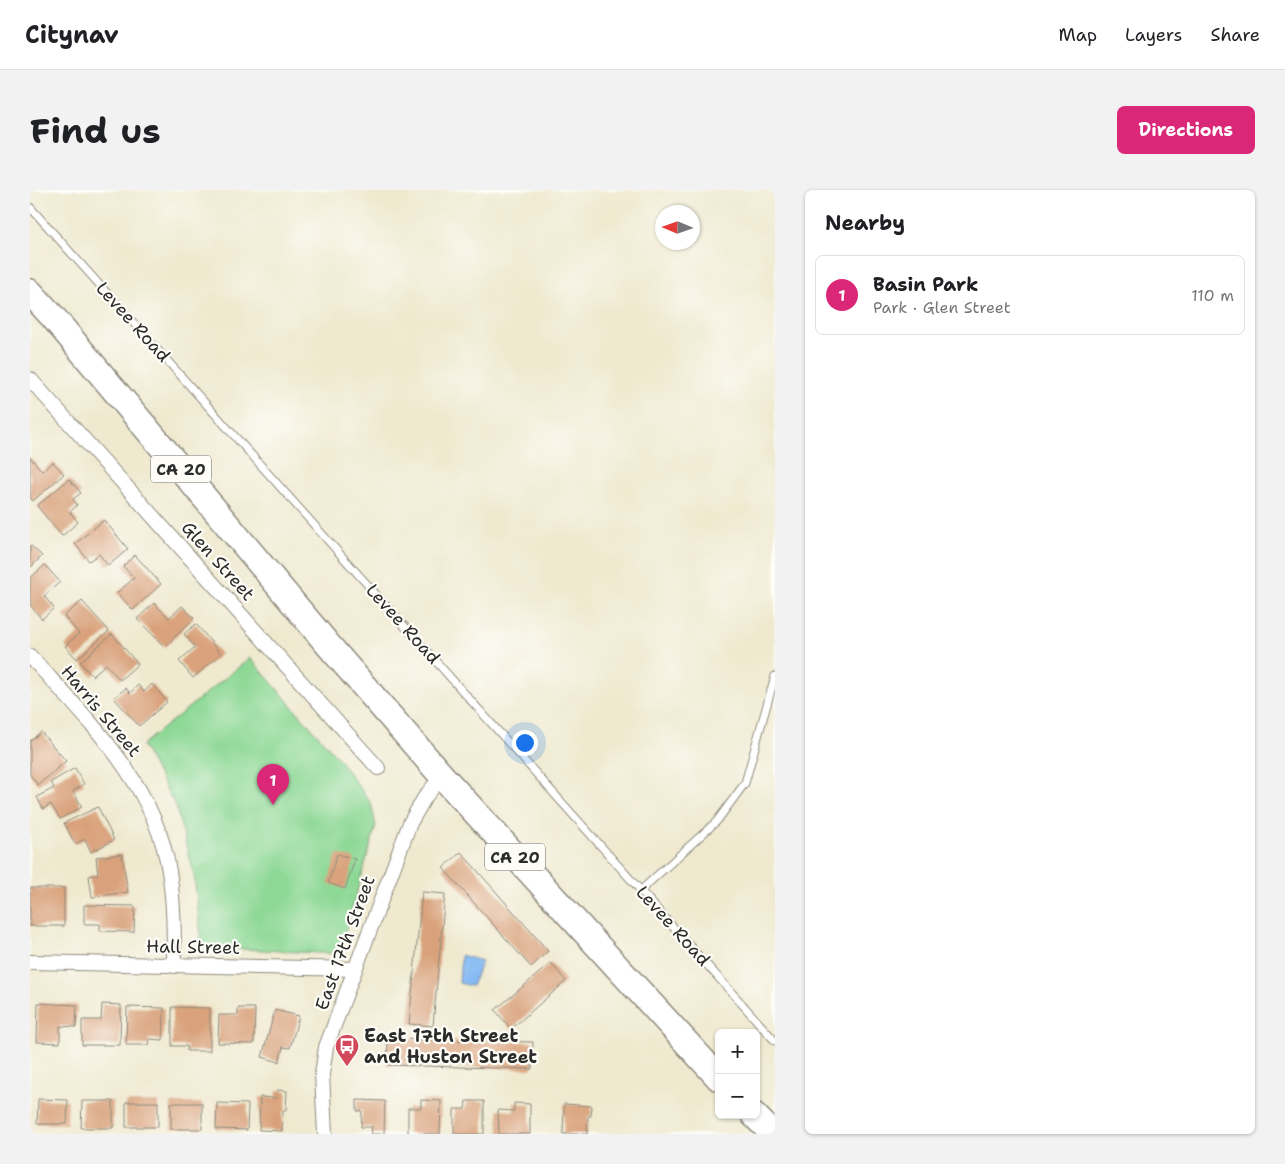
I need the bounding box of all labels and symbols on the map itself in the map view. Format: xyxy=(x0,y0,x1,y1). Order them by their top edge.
north arrow xyxy=(655,205,700,250)
street label: Levee Road xyxy=(91,277,175,367)
road number: CA 20 xyxy=(151,456,211,482)
street label: Glen Street xyxy=(176,516,260,606)
street label: Levee Road xyxy=(361,579,445,669)
street label: Harris Street xyxy=(56,660,146,762)
your location xyxy=(512,730,538,756)
pin: 1 xyxy=(257,764,289,805)
road number: CA 20 xyxy=(485,844,545,870)
street label: East 17th Street xyxy=(310,872,381,1014)
street label: Levee Road xyxy=(631,881,715,971)
street label: Hall Street xyxy=(146,934,240,960)
place label: East 17th Street and Huston Street xyxy=(364,1024,537,1069)
bus stop icon: East 17th Street and Huston Street xyxy=(334,1033,360,1067)

